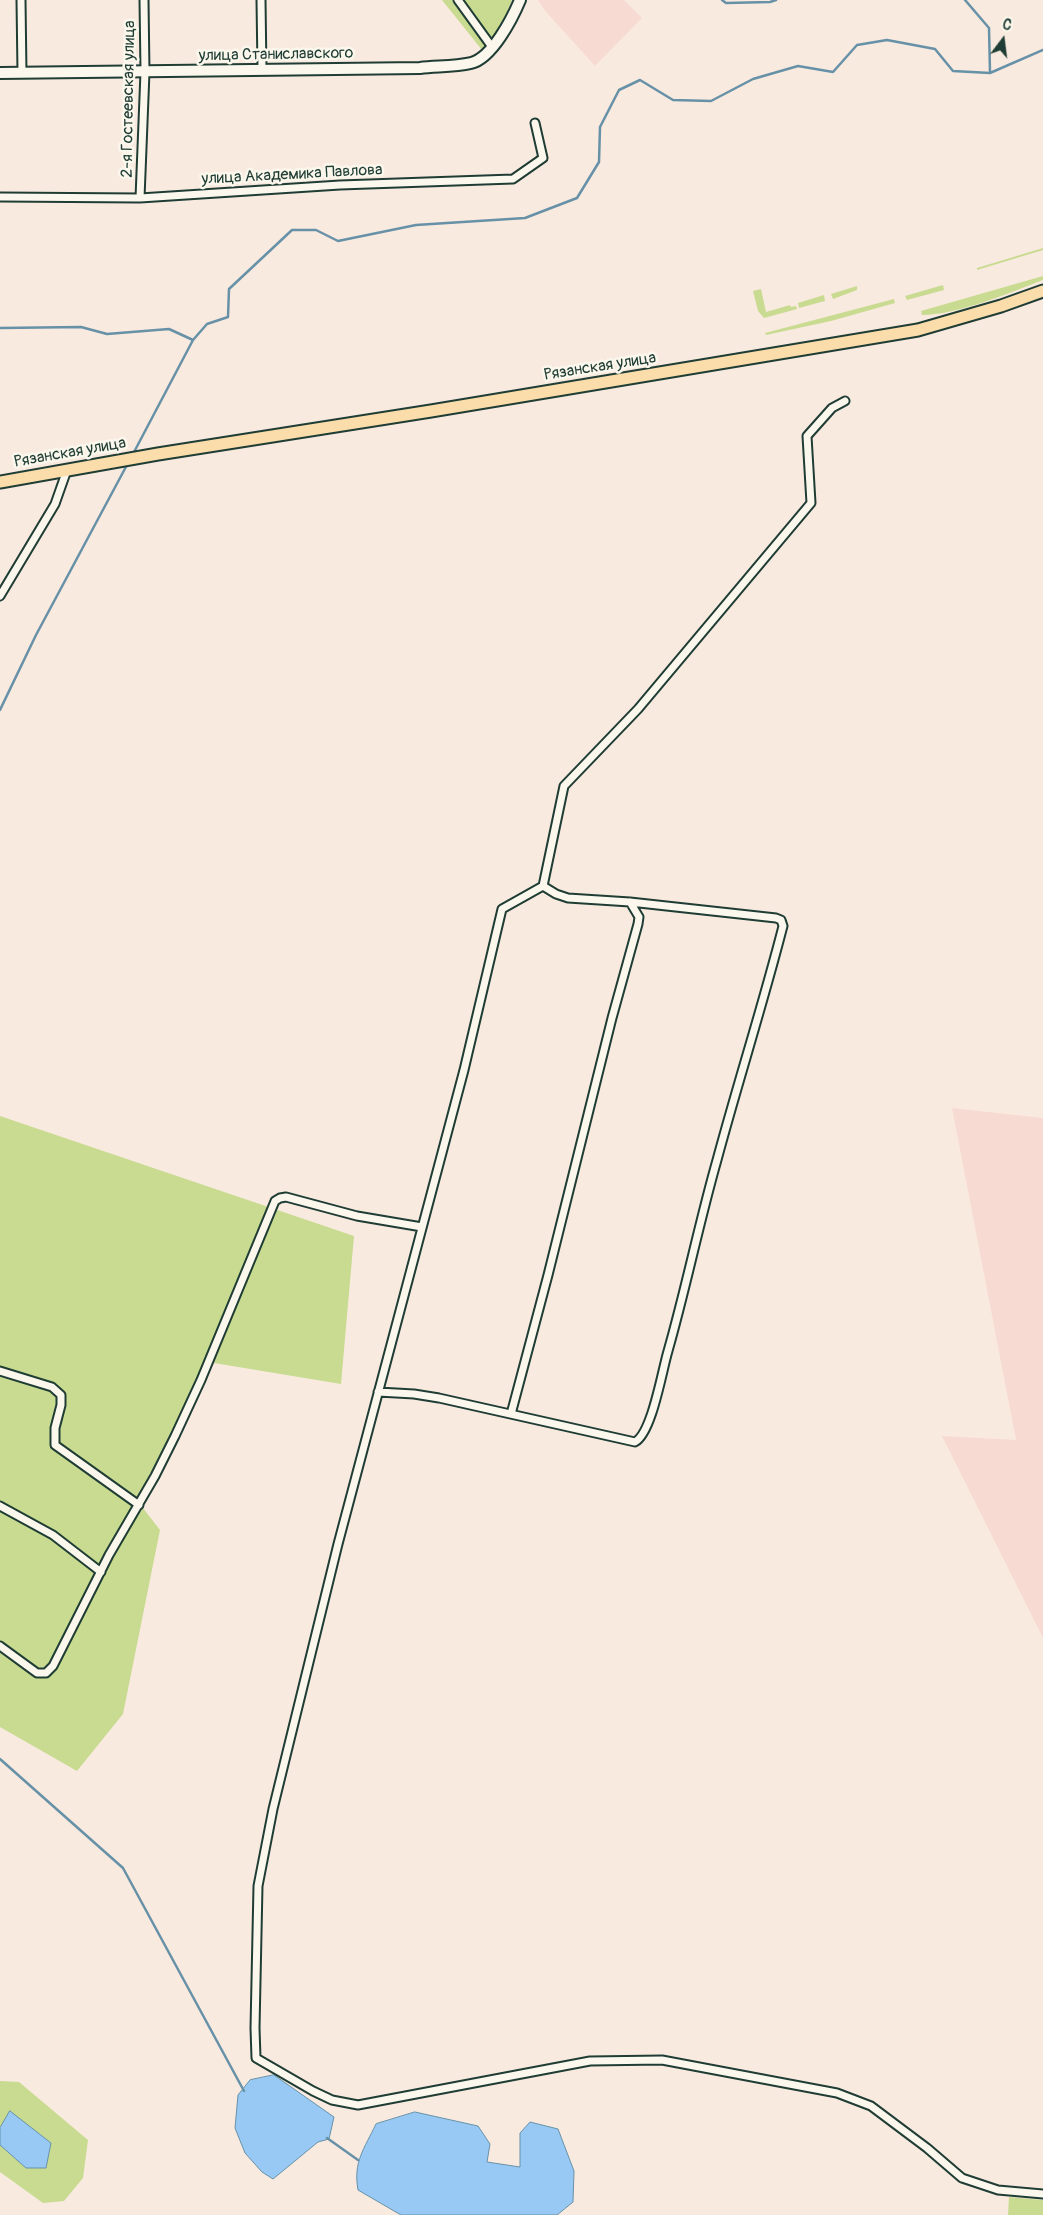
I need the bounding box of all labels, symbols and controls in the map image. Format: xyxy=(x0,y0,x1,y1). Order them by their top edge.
north arrow xyxy=(978,15,1028,65)
text: С xyxy=(1001,16,1013,34)
street label: 2-я Гостеевская улица xyxy=(118,20,140,178)
street label: улица Станиславского xyxy=(199,44,353,66)
street label: улица Академика Павлова xyxy=(201,161,383,189)
street label: Рязанская улица xyxy=(543,349,657,385)
street label: Рязанская улица xyxy=(13,434,127,472)

